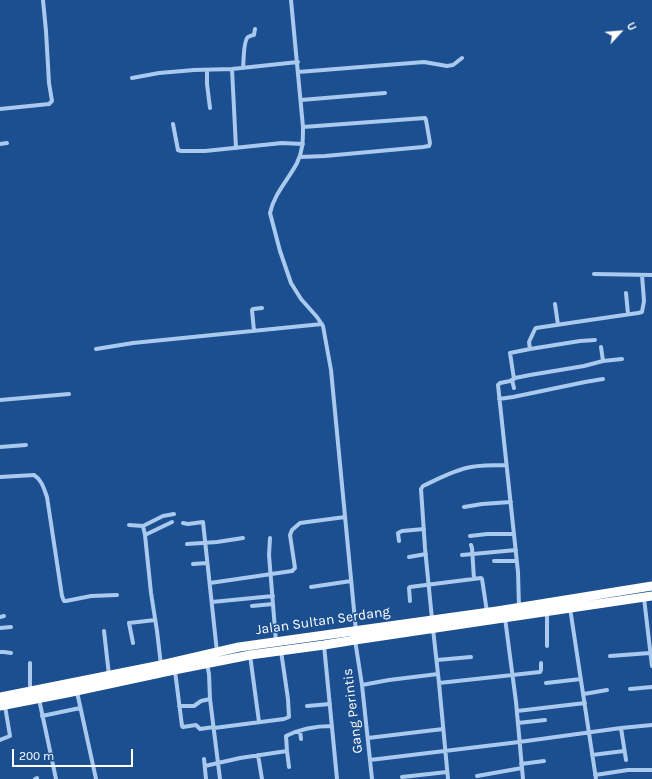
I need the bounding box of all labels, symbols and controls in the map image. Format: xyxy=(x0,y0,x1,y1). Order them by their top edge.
north arrow xyxy=(600,12,640,52)
text: U xyxy=(624,20,639,33)
street label: Jalan Sultan Serdang xyxy=(255,603,391,639)
street label: Gang Perintis xyxy=(339,667,367,755)
scale bar xyxy=(14,741,135,767)
text: 200 m xyxy=(19,749,54,763)

